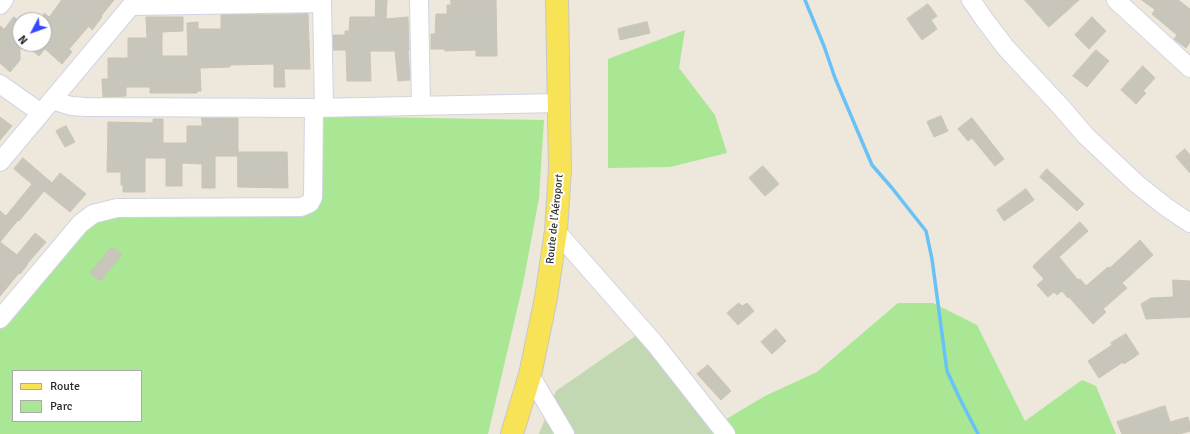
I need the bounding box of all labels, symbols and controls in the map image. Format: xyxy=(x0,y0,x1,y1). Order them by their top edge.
north arrow xyxy=(12,12,52,52)
text: N xyxy=(16,32,31,47)
street label: Route de l'Aéroport xyxy=(544,173,566,265)
legend xyxy=(12,370,142,422)
text: Route xyxy=(50,379,80,394)
text: Parc xyxy=(50,399,72,414)

